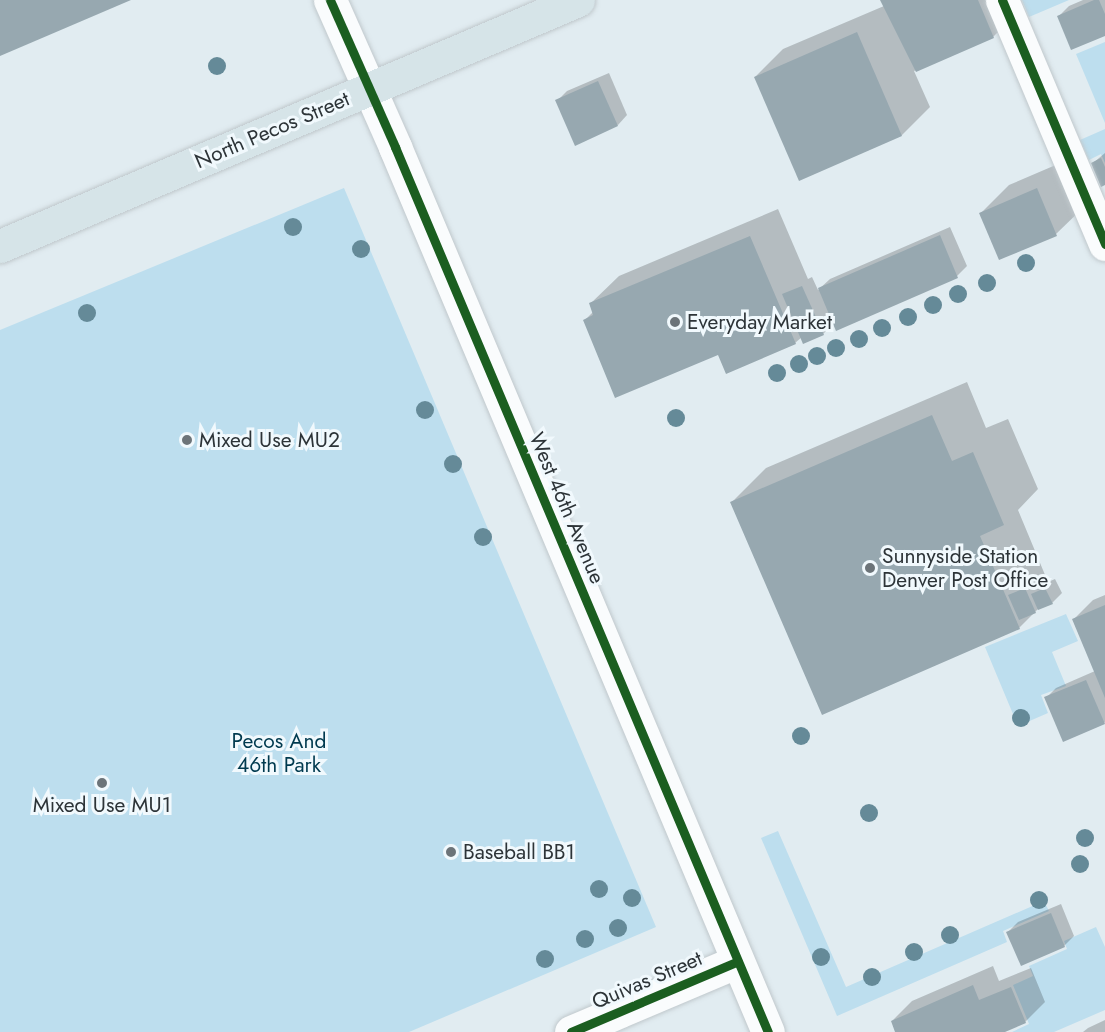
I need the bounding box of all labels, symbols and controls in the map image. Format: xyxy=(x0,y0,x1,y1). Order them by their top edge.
street label: North Pecos Street xyxy=(191,86,353,174)
place label: Everyday Market xyxy=(687,309,832,335)
marker: Everyday Market xyxy=(668,315,682,329)
place label: Mixed Use MU2 xyxy=(199,427,340,453)
street label: West 46th Avenue xyxy=(524,429,610,587)
marker: Mixed Use MU2 xyxy=(180,433,194,447)
place label: Sunnyside Station Denver Post Office xyxy=(882,543,1048,593)
marker: Sunnyside Station Denver Post Office xyxy=(863,561,877,575)
park label: Pecos And 46th Park xyxy=(232,728,326,778)
marker: Mixed Use MU1 xyxy=(95,776,109,790)
place label: Mixed Use MU1 xyxy=(33,792,171,818)
place label: Baseball BB1 xyxy=(463,839,575,865)
marker: Baseball BB1 xyxy=(444,845,458,859)
street label: Quivas Street xyxy=(588,945,706,1015)

